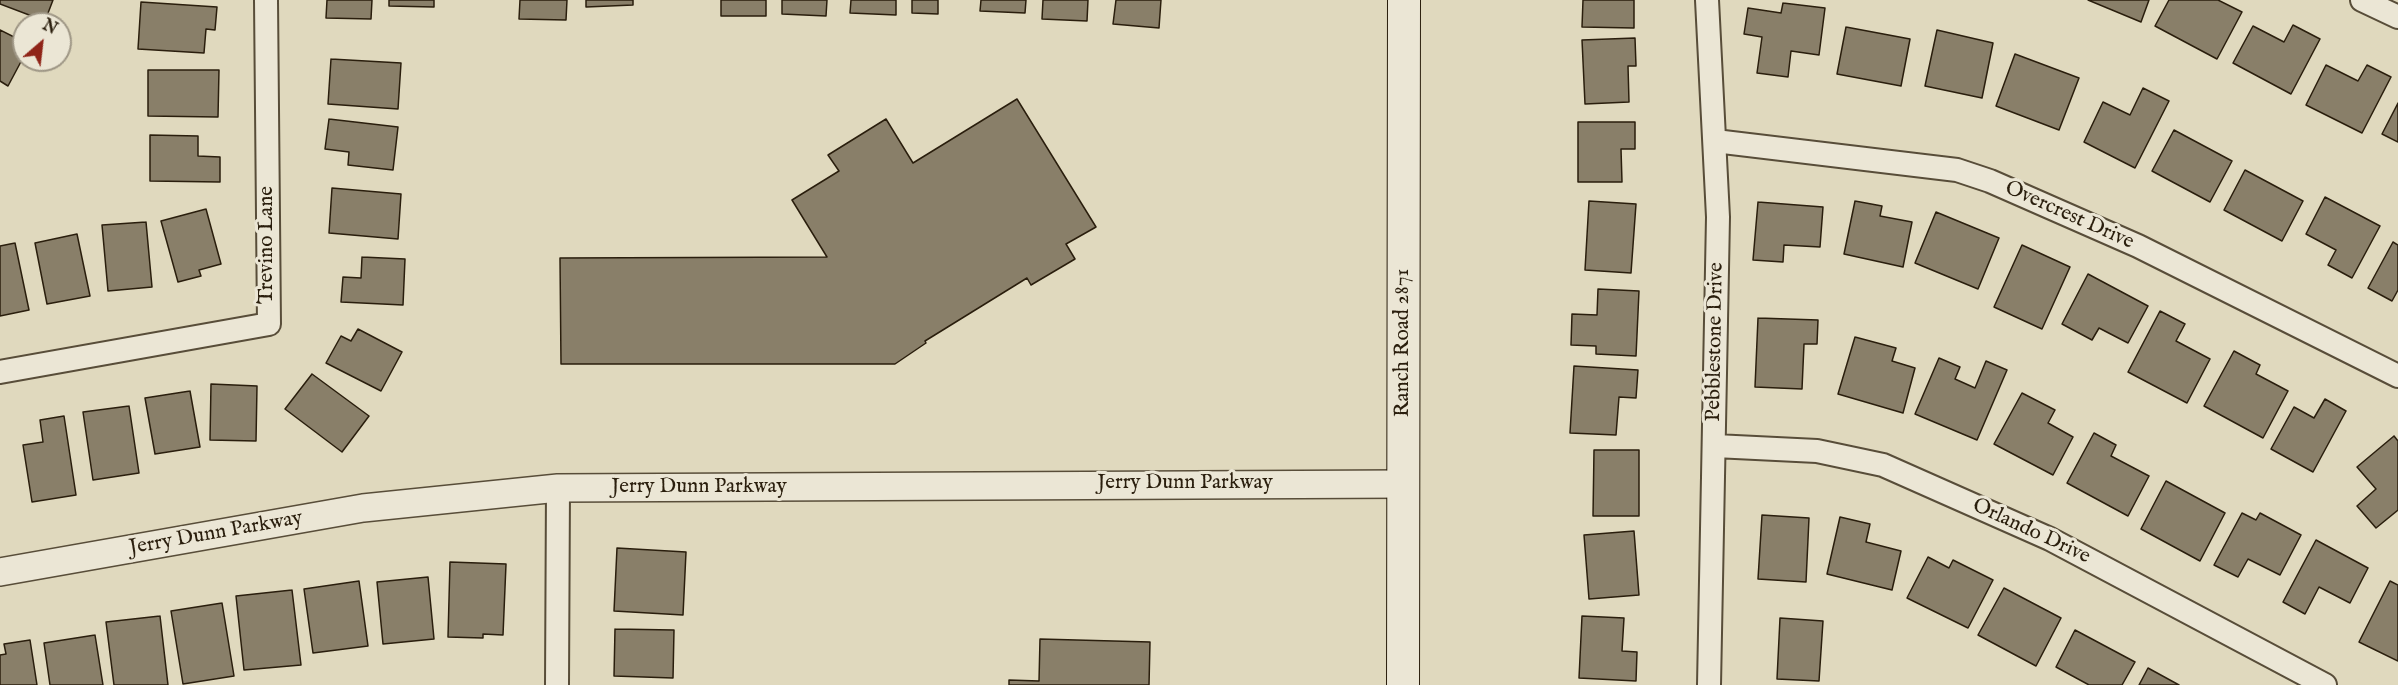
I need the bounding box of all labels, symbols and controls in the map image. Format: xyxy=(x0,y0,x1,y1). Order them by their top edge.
north arrow xyxy=(12,12,72,72)
text: N xyxy=(39,16,60,40)
street label: Overcrest Drive xyxy=(2001,176,2137,256)
street label: Trevino Lane xyxy=(255,186,281,304)
street label: Pebblestone Drive xyxy=(1702,262,1730,422)
street label: Ranch Road 2871 xyxy=(1391,269,1417,417)
street label: Jerry Dunn Parkway xyxy=(1097,471,1273,497)
street label: Jerry Dunn Parkway xyxy=(611,475,787,501)
street label: Orlando Drive xyxy=(1968,494,2094,570)
street label: Jerry Dunn Parkway xyxy=(127,506,305,562)

